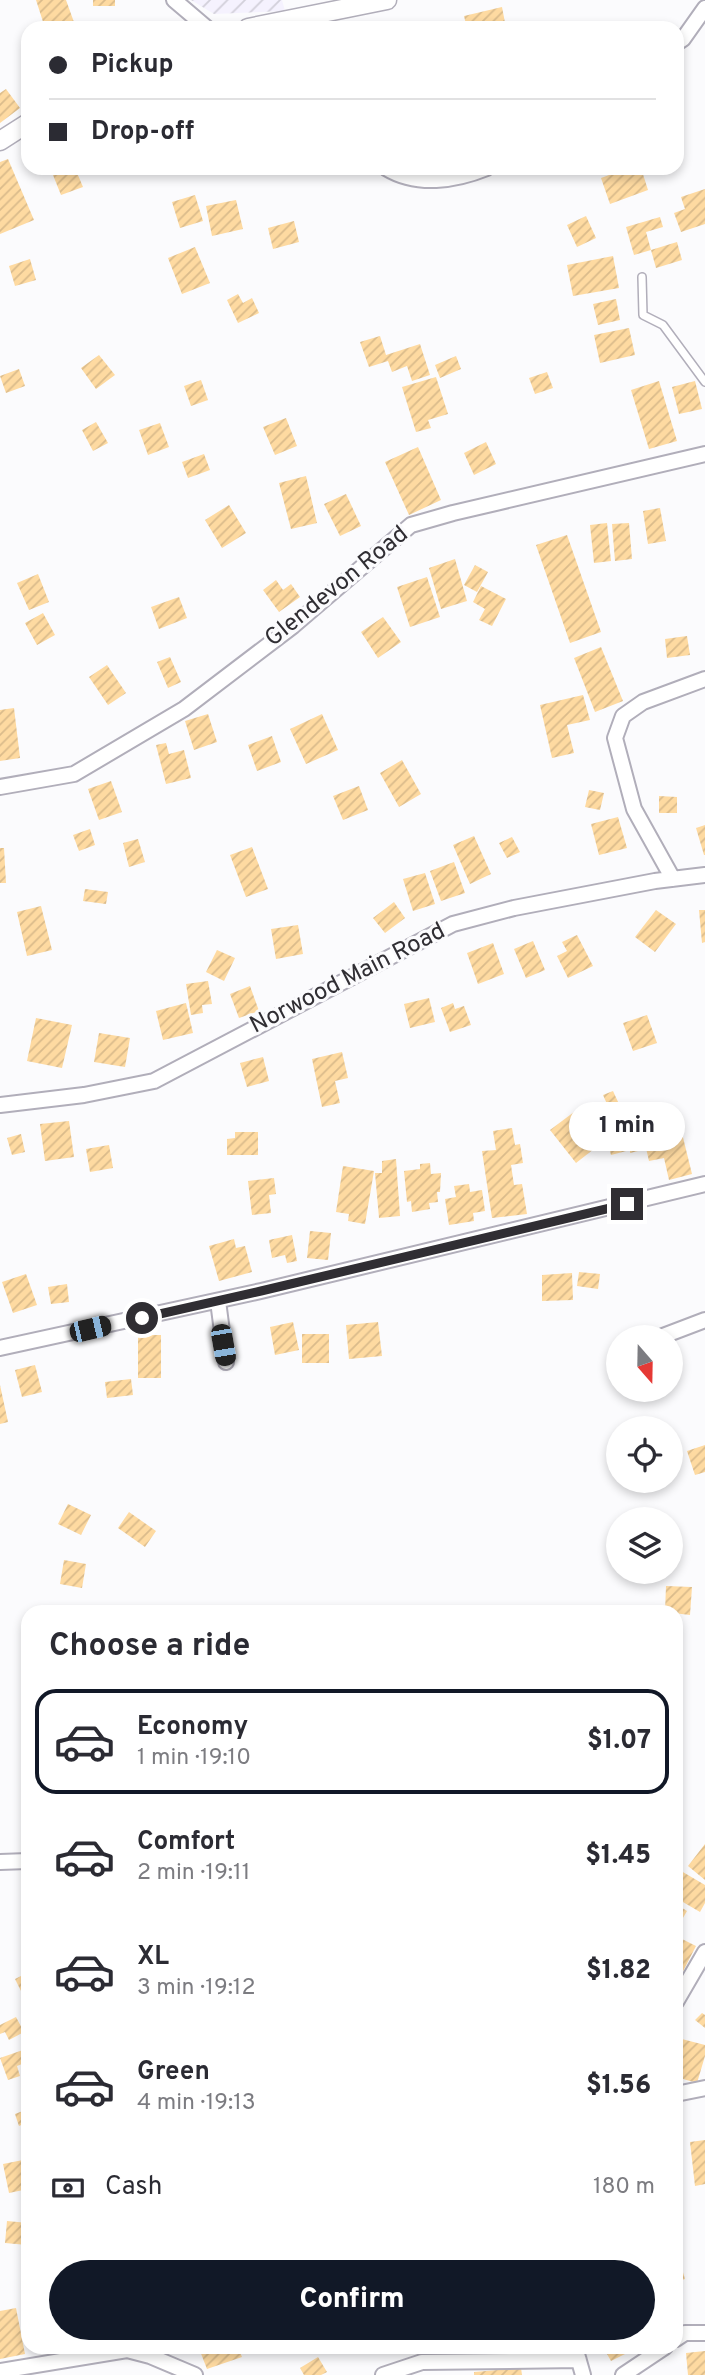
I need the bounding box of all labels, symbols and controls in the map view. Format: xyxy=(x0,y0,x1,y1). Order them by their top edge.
text: Pickup xyxy=(91,49,174,82)
text: Drop-off xyxy=(91,116,194,149)
street label: Glendevon Road xyxy=(259,520,415,654)
street label: Norwood Main Road xyxy=(245,917,451,1041)
callout: 1 min xyxy=(569,1102,685,1152)
text: 1 min xyxy=(599,1112,655,1141)
route end xyxy=(611,1188,643,1220)
route start xyxy=(126,1302,158,1334)
car xyxy=(68,1314,113,1344)
car xyxy=(210,1322,237,1368)
north arrow xyxy=(606,1325,682,1402)
map controls xyxy=(606,1325,683,1584)
button: locate xyxy=(606,1416,683,1493)
button: layers xyxy=(606,1507,683,1584)
text: Choose a ride xyxy=(49,1627,250,1667)
icon: car xyxy=(53,1710,116,1773)
text: Economy xyxy=(137,1711,248,1744)
text: $1.07 xyxy=(587,1725,651,1758)
text: 1 min · 19:10 xyxy=(137,1744,251,1773)
icon: car xyxy=(53,1825,116,1888)
text: Comfort xyxy=(137,1826,235,1859)
text: $1.45 xyxy=(585,1840,651,1873)
text: 2 min · 19:11 xyxy=(137,1859,250,1888)
icon: car xyxy=(53,1940,116,2003)
text: XL xyxy=(137,1941,169,1974)
text: $1.82 xyxy=(586,1955,651,1988)
text: 3 min · 19:12 xyxy=(137,1974,255,2003)
icon: car xyxy=(53,2055,116,2118)
text: Green xyxy=(137,2056,210,2089)
text: $1.56 xyxy=(586,2070,651,2103)
text: 4 min · 19:13 xyxy=(137,2089,256,2118)
icon: cash xyxy=(49,2169,87,2207)
text: Cash xyxy=(105,2171,162,2204)
text: 180 m xyxy=(593,2173,655,2202)
button: Confirm xyxy=(49,2260,655,2340)

